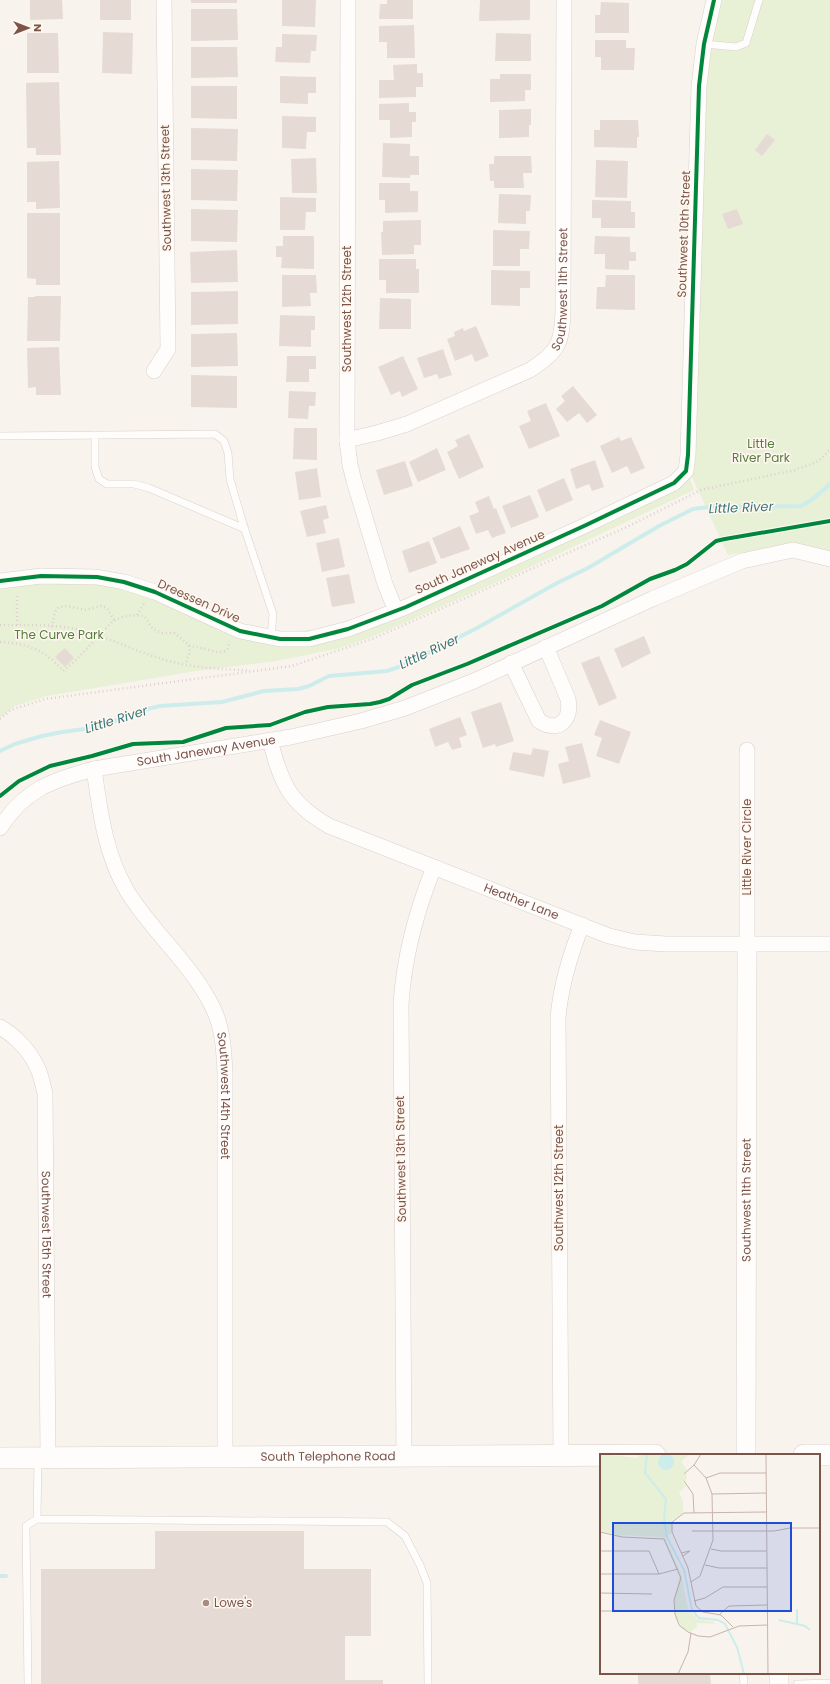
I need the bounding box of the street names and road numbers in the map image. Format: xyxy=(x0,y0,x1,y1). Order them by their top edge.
street label: Southwest 13th Street xyxy=(156,124,175,252)
street label: Southwest 10th Street xyxy=(673,170,694,298)
street label: Southwest 11th Street xyxy=(547,228,571,354)
street label: Southwest 12th Street xyxy=(338,246,355,372)
street label: South Janeway Avenue xyxy=(412,525,547,598)
street label: Dreessen Drive xyxy=(155,575,243,626)
street label: South Janeway Avenue xyxy=(135,731,277,770)
street label: Little River Circle xyxy=(738,799,755,895)
street label: Heather Lane xyxy=(481,879,562,924)
street label: Southwest 14th Street xyxy=(213,1031,234,1159)
street label: Southwest 13th Street xyxy=(391,1095,410,1223)
street label: Southwest 12th Street xyxy=(550,1125,567,1251)
street label: Southwest 11th Street xyxy=(737,1138,755,1262)
street label: Southwest 15th Street xyxy=(38,1171,56,1298)
street label: South Telephone Road xyxy=(260,1447,396,1465)

